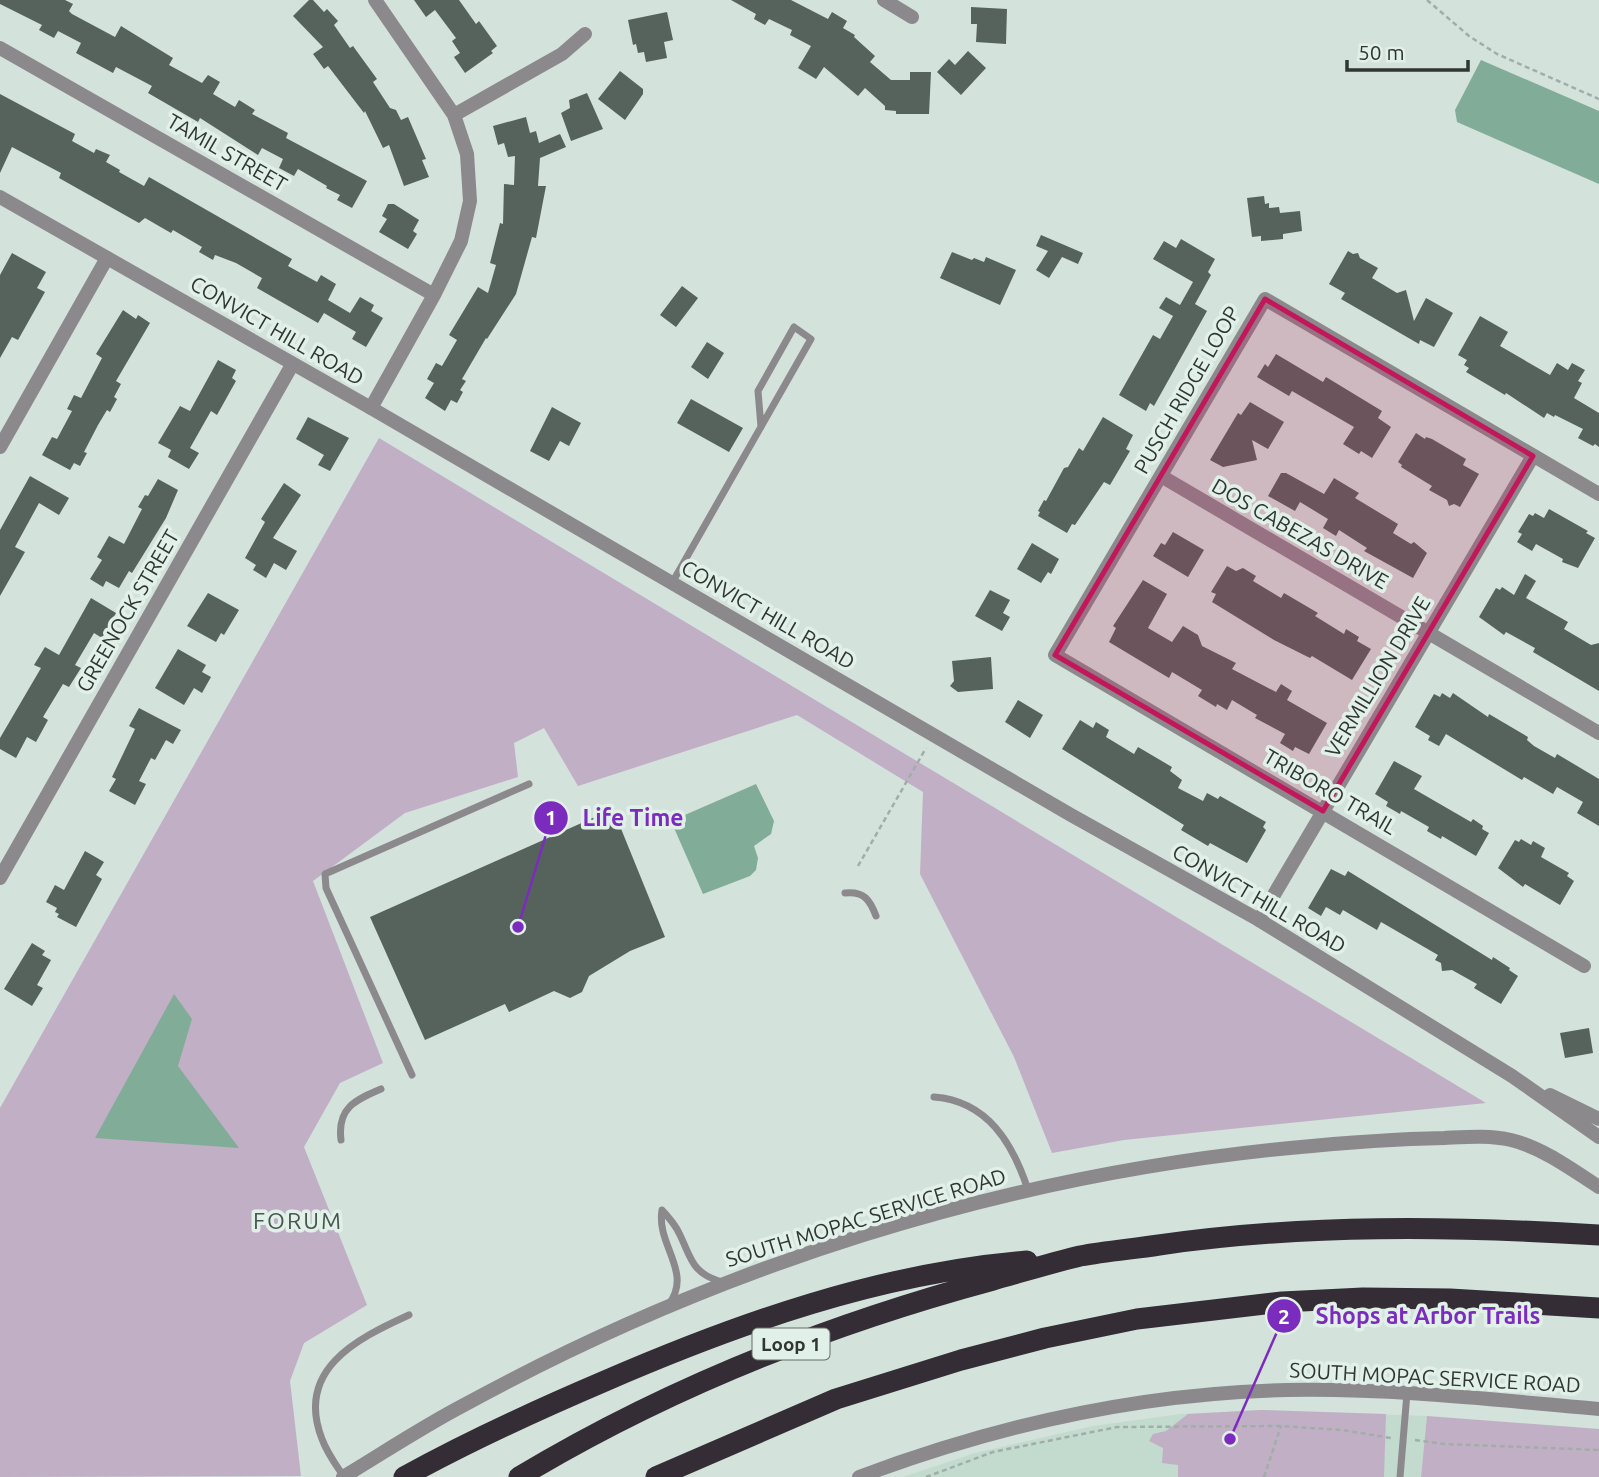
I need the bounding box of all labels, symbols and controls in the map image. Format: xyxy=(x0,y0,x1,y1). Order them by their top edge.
scale bar xyxy=(1347,28,1468,72)
text: 50 m xyxy=(1358,40,1405,64)
street label: TAMIL STREET xyxy=(163,108,292,196)
street label: CONVICT HILL ROAD xyxy=(187,271,368,390)
street label: PUSCH RIDGE LOOP xyxy=(1128,302,1244,477)
street label: DOS CABEZAS DRIVE xyxy=(1208,473,1393,593)
street label: GREENOCK STREET xyxy=(71,525,184,696)
street label: CONVICT HILL ROAD xyxy=(678,555,859,674)
street label: VERMILLION DRIVE xyxy=(1320,592,1435,761)
street label: TRIBORO TRAIL xyxy=(1260,743,1401,839)
callout: Life Time xyxy=(533,796,697,840)
text: 1 xyxy=(545,805,557,829)
text: Life Time xyxy=(583,805,683,830)
street label: CONVICT HILL ROAD xyxy=(1169,839,1350,958)
street label: SOUTH MOPAC SERVICE ROAD xyxy=(723,1163,1009,1271)
district label: FORUM xyxy=(253,1208,343,1233)
callout: Shops at Arbor Trails xyxy=(1267,1294,1555,1338)
text: Shops at Arbor Trails xyxy=(1316,1303,1540,1328)
text: 2 xyxy=(1278,1304,1290,1328)
road number: Loop 1 xyxy=(752,1328,830,1360)
street label: SOUTH MOPAC SERVICE ROAD xyxy=(1289,1357,1581,1397)

